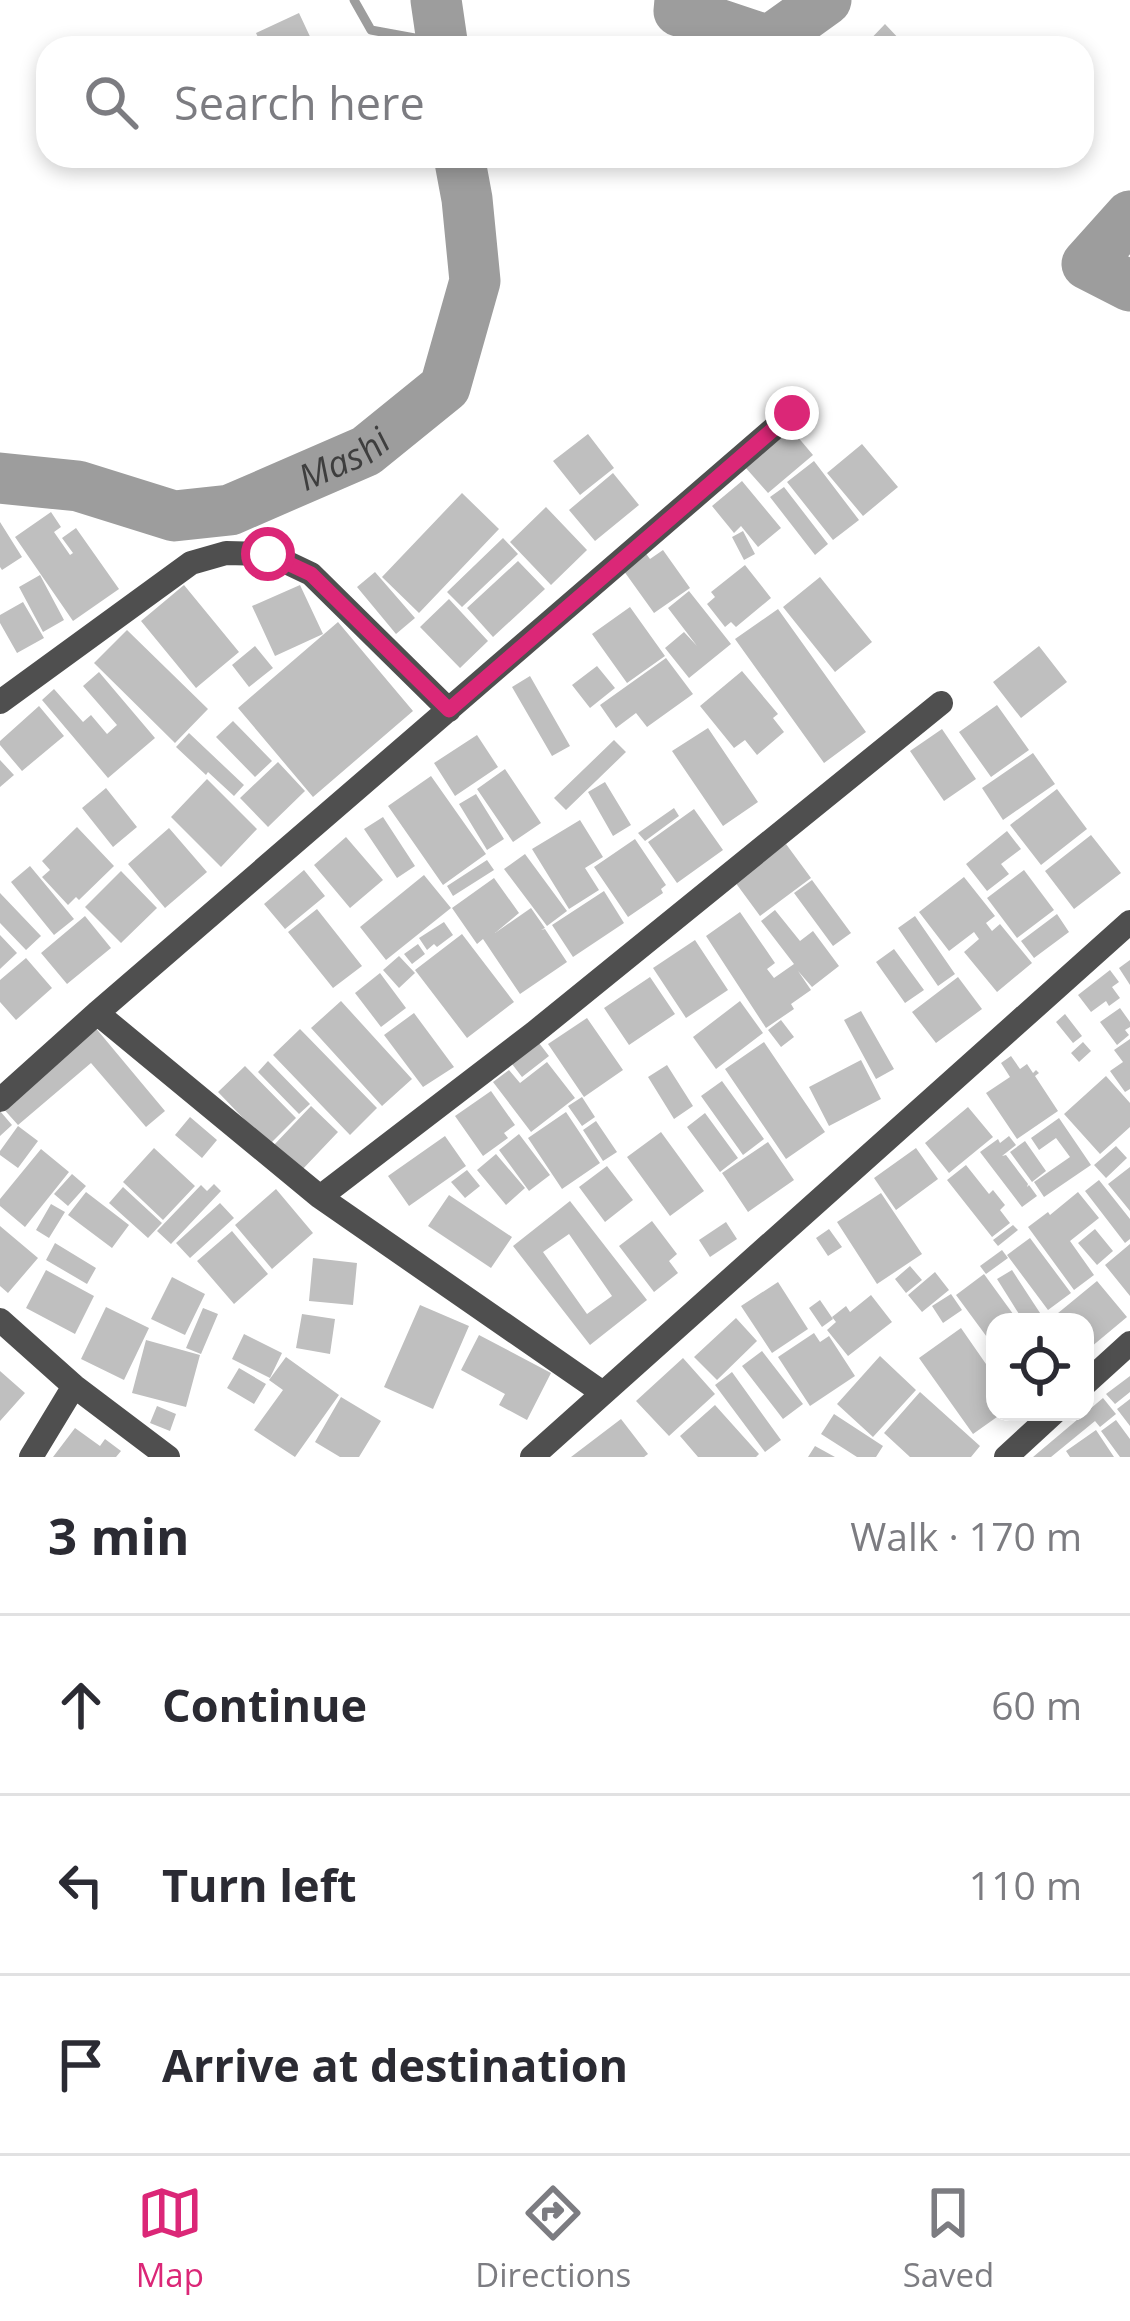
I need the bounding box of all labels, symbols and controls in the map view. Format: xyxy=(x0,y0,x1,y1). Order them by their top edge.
search box xyxy=(36,36,1094,168)
icon: search xyxy=(78,69,144,135)
text: Search here xyxy=(174,72,425,133)
route end xyxy=(765,386,819,440)
water label: Mashi xyxy=(290,416,401,501)
route start xyxy=(241,527,295,581)
map controls xyxy=(986,1313,1094,1421)
button: locate xyxy=(986,1313,1094,1421)
text: 3 min xyxy=(48,1500,190,1570)
text: Walk · 170 m xyxy=(850,1509,1082,1562)
icon: ahead xyxy=(48,1672,114,1738)
text: Continue xyxy=(162,1674,367,1735)
text: 60 m xyxy=(991,1678,1082,1731)
icon: left xyxy=(48,1852,114,1918)
text: Turn left xyxy=(162,1854,357,1915)
text: 110 m xyxy=(969,1858,1082,1911)
icon: arrive xyxy=(48,2032,114,2098)
text: Arrive at destination xyxy=(162,2034,628,2095)
tab: Map xyxy=(136,2180,204,2297)
tab: Directions xyxy=(475,2180,631,2297)
tab: Saved xyxy=(903,2180,994,2297)

